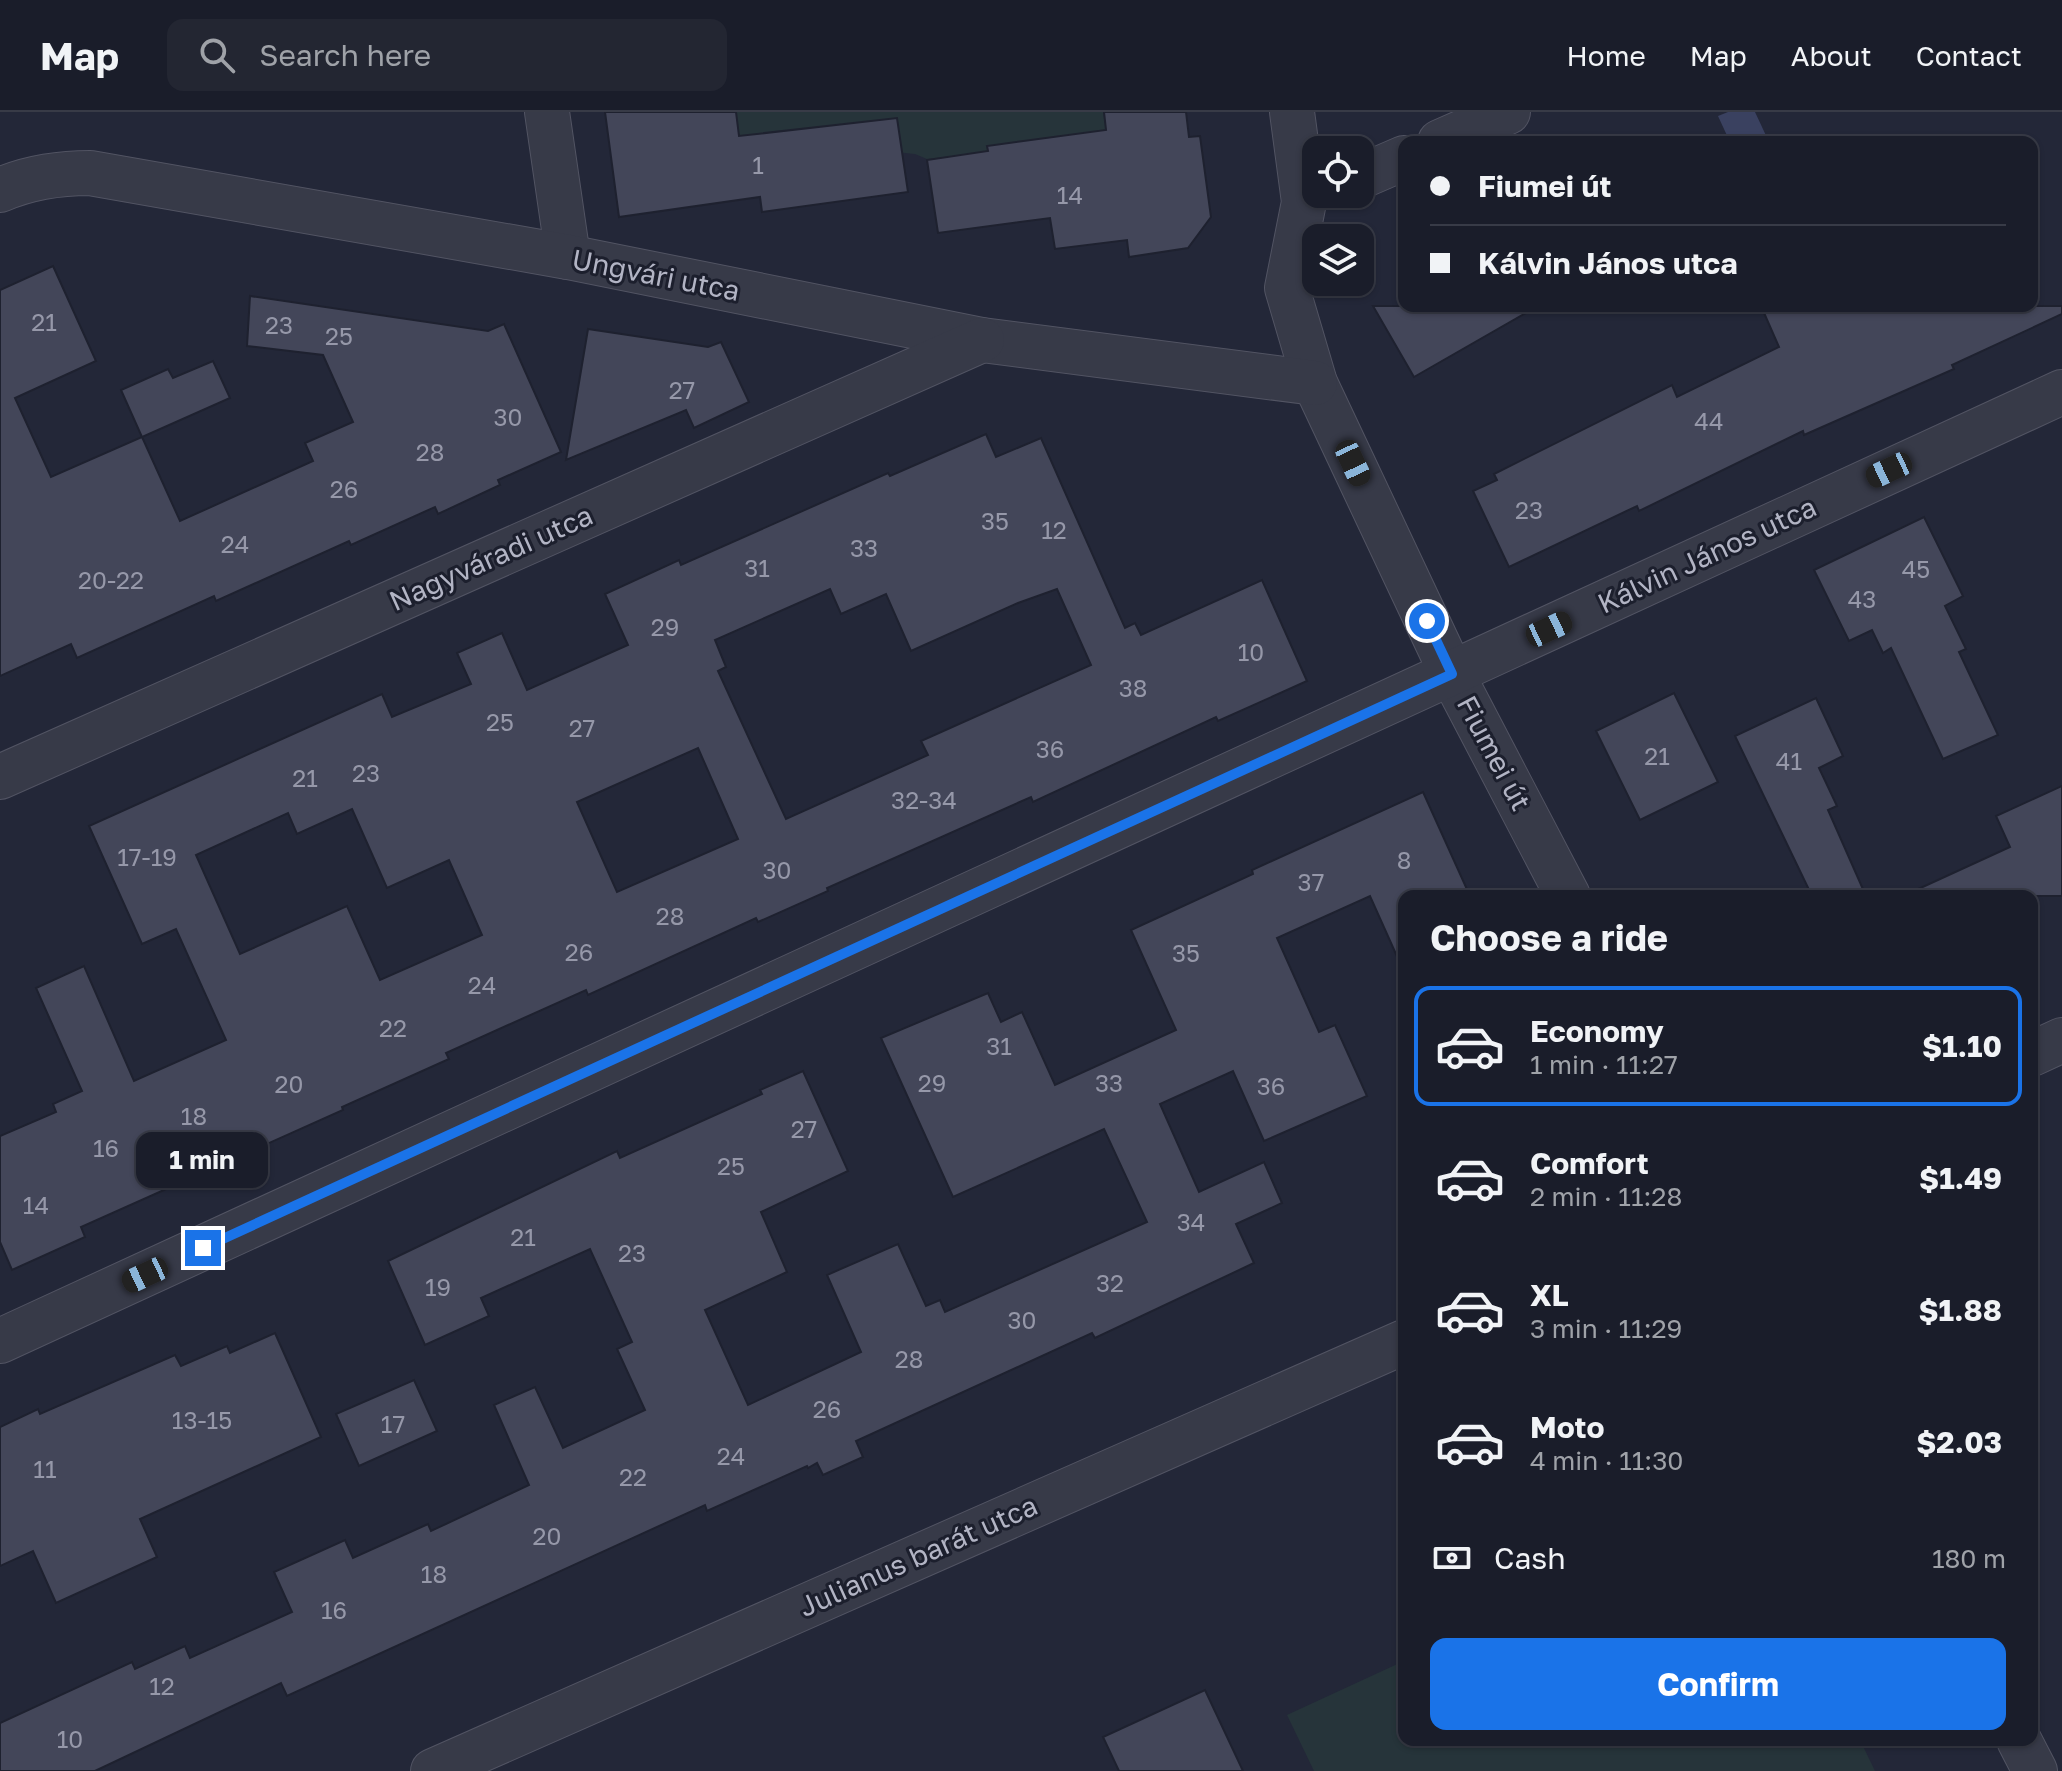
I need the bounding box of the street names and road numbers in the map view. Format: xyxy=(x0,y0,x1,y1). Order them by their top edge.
street label: Ungvári utca xyxy=(569,242,743,307)
street label: Kálvin János utca xyxy=(1592,489,1821,620)
street label: Nagyváradi utca xyxy=(384,498,597,617)
street label: Fiumei út xyxy=(1451,690,1538,816)
street label: Julianus barát utca xyxy=(794,1488,1042,1623)

